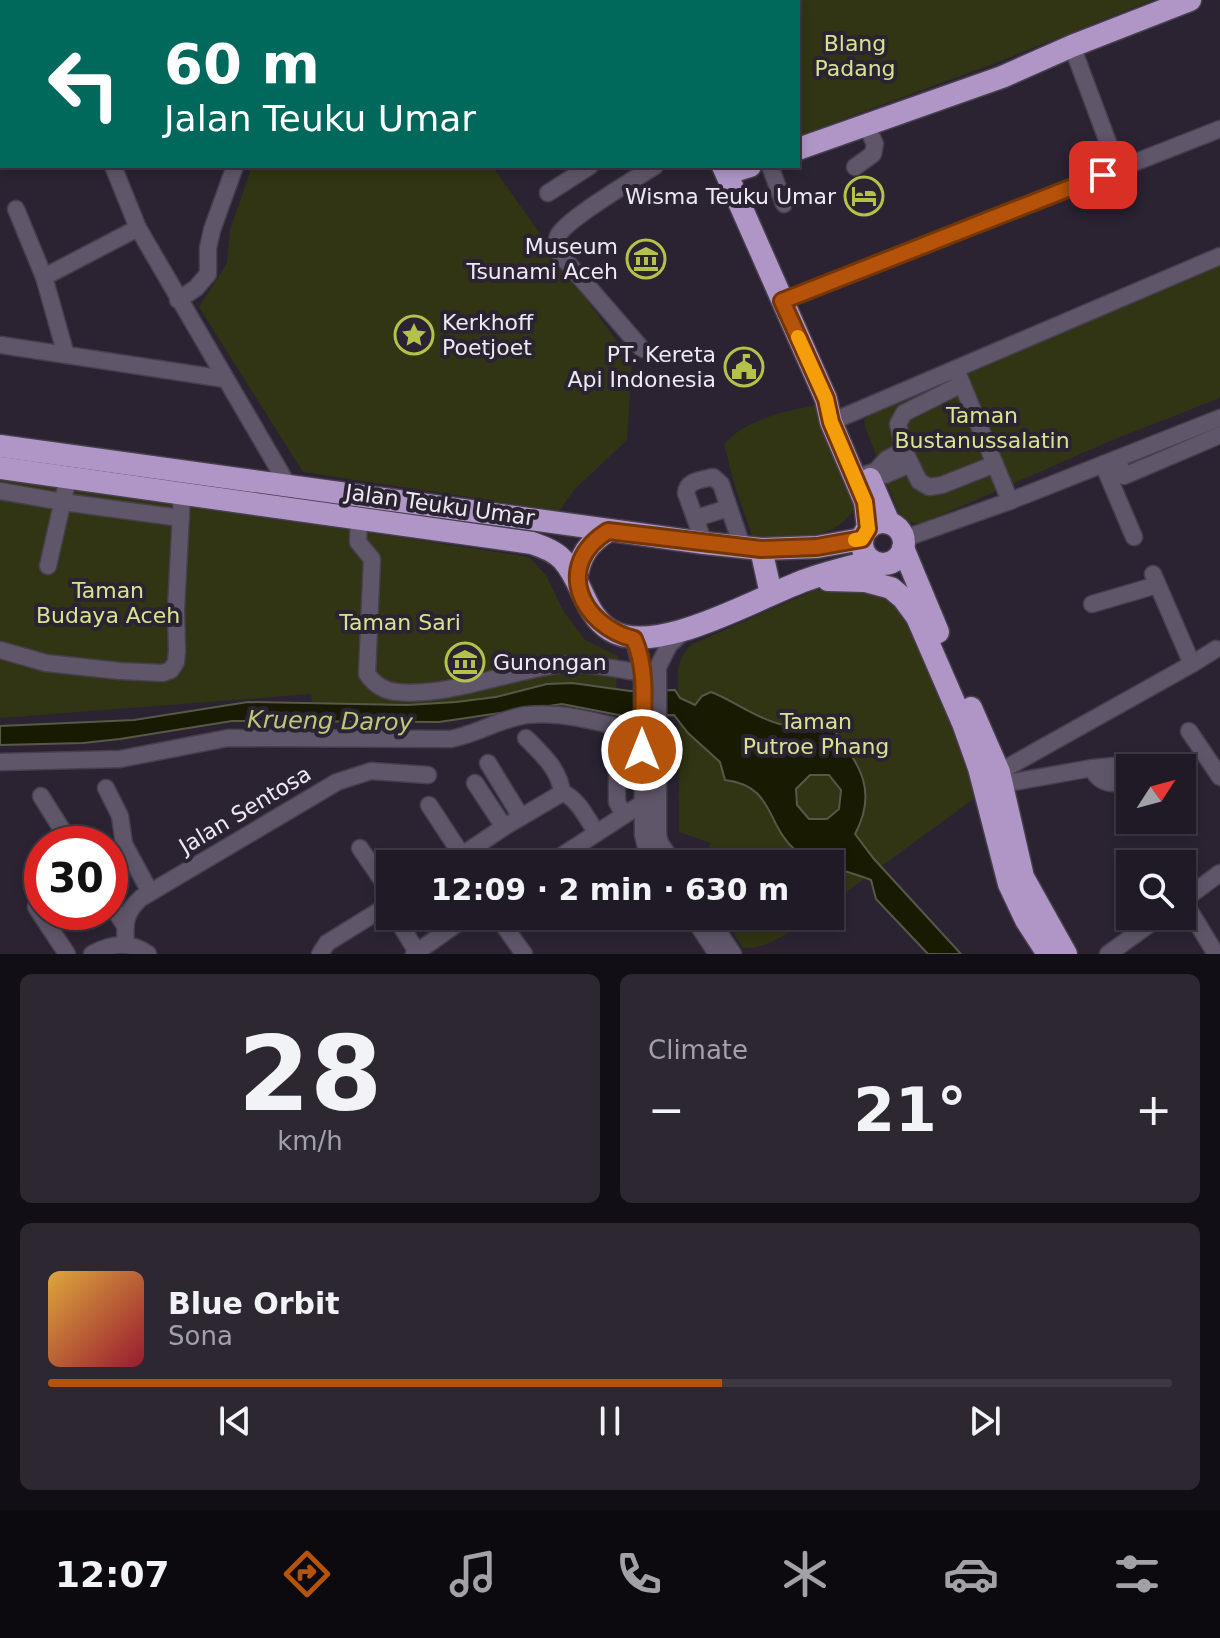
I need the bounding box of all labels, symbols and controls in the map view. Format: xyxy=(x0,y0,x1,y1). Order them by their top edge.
text: 60 m xyxy=(164,31,320,96)
park label: Blang Padang xyxy=(814,31,896,81)
icon: left xyxy=(32,32,136,136)
text: Jalan Teuku Umar xyxy=(164,98,476,139)
pin xyxy=(1069,141,1137,209)
icon: arrive xyxy=(1081,153,1125,197)
hotel icon: Wisma Teuku Umar xyxy=(843,175,885,217)
place label: Wisma Teuku Umar xyxy=(625,184,837,209)
place label: Museum Tsunami Aceh xyxy=(466,234,618,284)
museum icon: Museum Tsunami Aceh xyxy=(625,238,667,280)
place label: Kerkhoff Poetjoet xyxy=(442,310,534,360)
place icon: Kerkhoff Poetjoet xyxy=(393,314,435,356)
place label: PT. Kereta Api Indonesia xyxy=(567,342,716,392)
public building icon: PT. Kereta Api Indonesia xyxy=(723,346,765,388)
park label: Taman Bustanussalatin xyxy=(894,403,1070,453)
street label: Jalan Teuku Umar xyxy=(342,479,537,531)
park label: Taman Budaya Aceh xyxy=(36,578,180,628)
park label: Taman Sari xyxy=(338,610,461,635)
museum icon: Gunongan xyxy=(444,641,486,683)
place label: Gunongan xyxy=(493,650,607,675)
water label: Krueng Daroy xyxy=(247,706,414,736)
position arrow xyxy=(600,708,684,792)
park label: Taman Putroe Phang xyxy=(743,709,889,759)
north arrow xyxy=(1116,754,1196,834)
map controls xyxy=(1116,754,1196,930)
street label: Jalan Sentosa xyxy=(173,761,315,860)
speed limit sign: 30 xyxy=(24,826,128,930)
button: search xyxy=(1116,850,1196,930)
text: 12:09 · 2 min · 630 m xyxy=(431,872,789,907)
text: 28 xyxy=(238,1013,382,1135)
text: Climate xyxy=(648,1035,748,1065)
text: 21° xyxy=(853,1075,967,1145)
text: − xyxy=(648,1084,685,1135)
text: + xyxy=(1135,1084,1172,1135)
text: km/h xyxy=(277,1126,343,1156)
text: Blue Orbit xyxy=(168,1286,340,1321)
text: Sona xyxy=(168,1321,233,1351)
icon: previous xyxy=(213,1399,257,1443)
icon: pause xyxy=(588,1399,632,1443)
icon: next xyxy=(963,1399,1007,1443)
icon: directions xyxy=(279,1546,335,1602)
icon: music xyxy=(445,1546,501,1602)
icon: phone xyxy=(611,1546,667,1602)
icon: climate xyxy=(777,1546,833,1602)
icon: car xyxy=(943,1546,999,1602)
icon: filters xyxy=(1109,1546,1165,1602)
text: 12:07 xyxy=(55,1554,170,1595)

